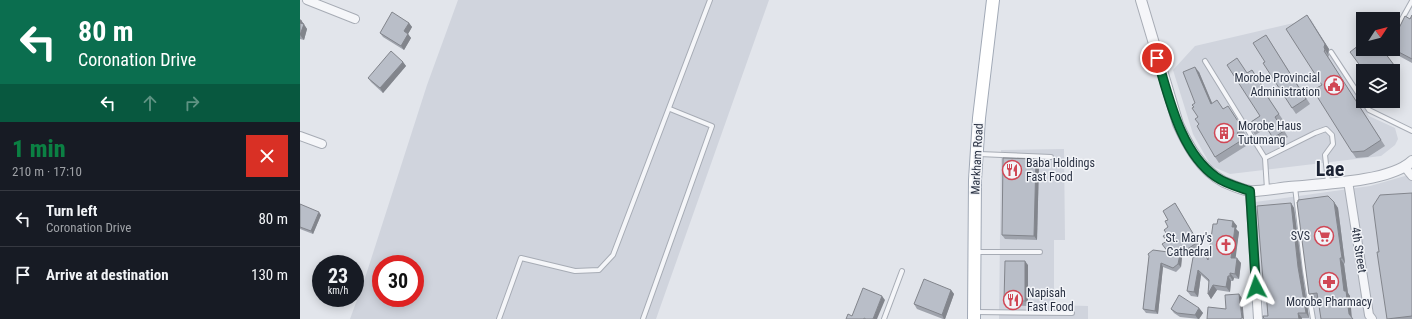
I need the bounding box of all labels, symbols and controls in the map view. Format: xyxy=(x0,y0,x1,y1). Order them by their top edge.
north arrow xyxy=(1356,12,1400,56)
map controls xyxy=(1356,12,1400,108)
text: 80 m xyxy=(78,15,134,48)
icon: left xyxy=(12,16,64,68)
pin xyxy=(1140,41,1174,75)
icon: arrive xyxy=(1146,47,1168,69)
text: Coronation Drive xyxy=(78,49,196,70)
button: layers xyxy=(1356,64,1400,108)
place label: Morobe Provincial Administration xyxy=(1234,71,1320,99)
public building icon: Morobe Provincial Administration xyxy=(1323,74,1345,96)
icon: left xyxy=(97,92,119,114)
icon: ahead xyxy=(139,92,161,114)
icon: right xyxy=(181,92,203,114)
place label: Morobe Haus Tutumang xyxy=(1238,119,1301,147)
building icon: Morobe Haus Tutumang xyxy=(1213,122,1235,144)
street label: Markham Road xyxy=(968,123,986,195)
text: 1 min xyxy=(12,135,66,163)
button: close xyxy=(246,135,288,177)
place label: Baba Holdings Fast Food xyxy=(1026,156,1095,184)
district label: Lae xyxy=(1316,157,1344,181)
restaurant icon: Baba Holdings Fast Food xyxy=(1001,159,1023,181)
text: 210 m · 17:10 xyxy=(12,164,82,179)
text: Turn left xyxy=(46,202,97,220)
icon: left xyxy=(12,208,34,230)
text: 80 m xyxy=(258,210,288,228)
text: Coronation Drive xyxy=(46,220,131,235)
supermarket icon: SVS xyxy=(1313,225,1335,247)
street label: 4th Street xyxy=(1348,226,1370,274)
place label: SVS xyxy=(1291,229,1310,243)
place label: St. Mary's Cathedral xyxy=(1166,231,1212,259)
church icon: St. Mary's Cathedral xyxy=(1215,234,1237,256)
speed limit sign: 30 xyxy=(372,255,424,307)
icon: arrive xyxy=(12,264,34,286)
text: 23 xyxy=(328,264,348,288)
text: Arrive at destination xyxy=(46,266,169,284)
text: 130 m xyxy=(251,266,288,284)
position arrow xyxy=(1235,266,1277,308)
pharmacy icon: Morobe Pharmacy xyxy=(1318,271,1340,293)
text: km/h xyxy=(328,285,348,296)
place label: Napisah Fast Food xyxy=(1027,286,1074,314)
restaurant icon: Napisah Fast Food xyxy=(1002,289,1024,311)
place label: Morobe Pharmacy xyxy=(1286,295,1372,309)

